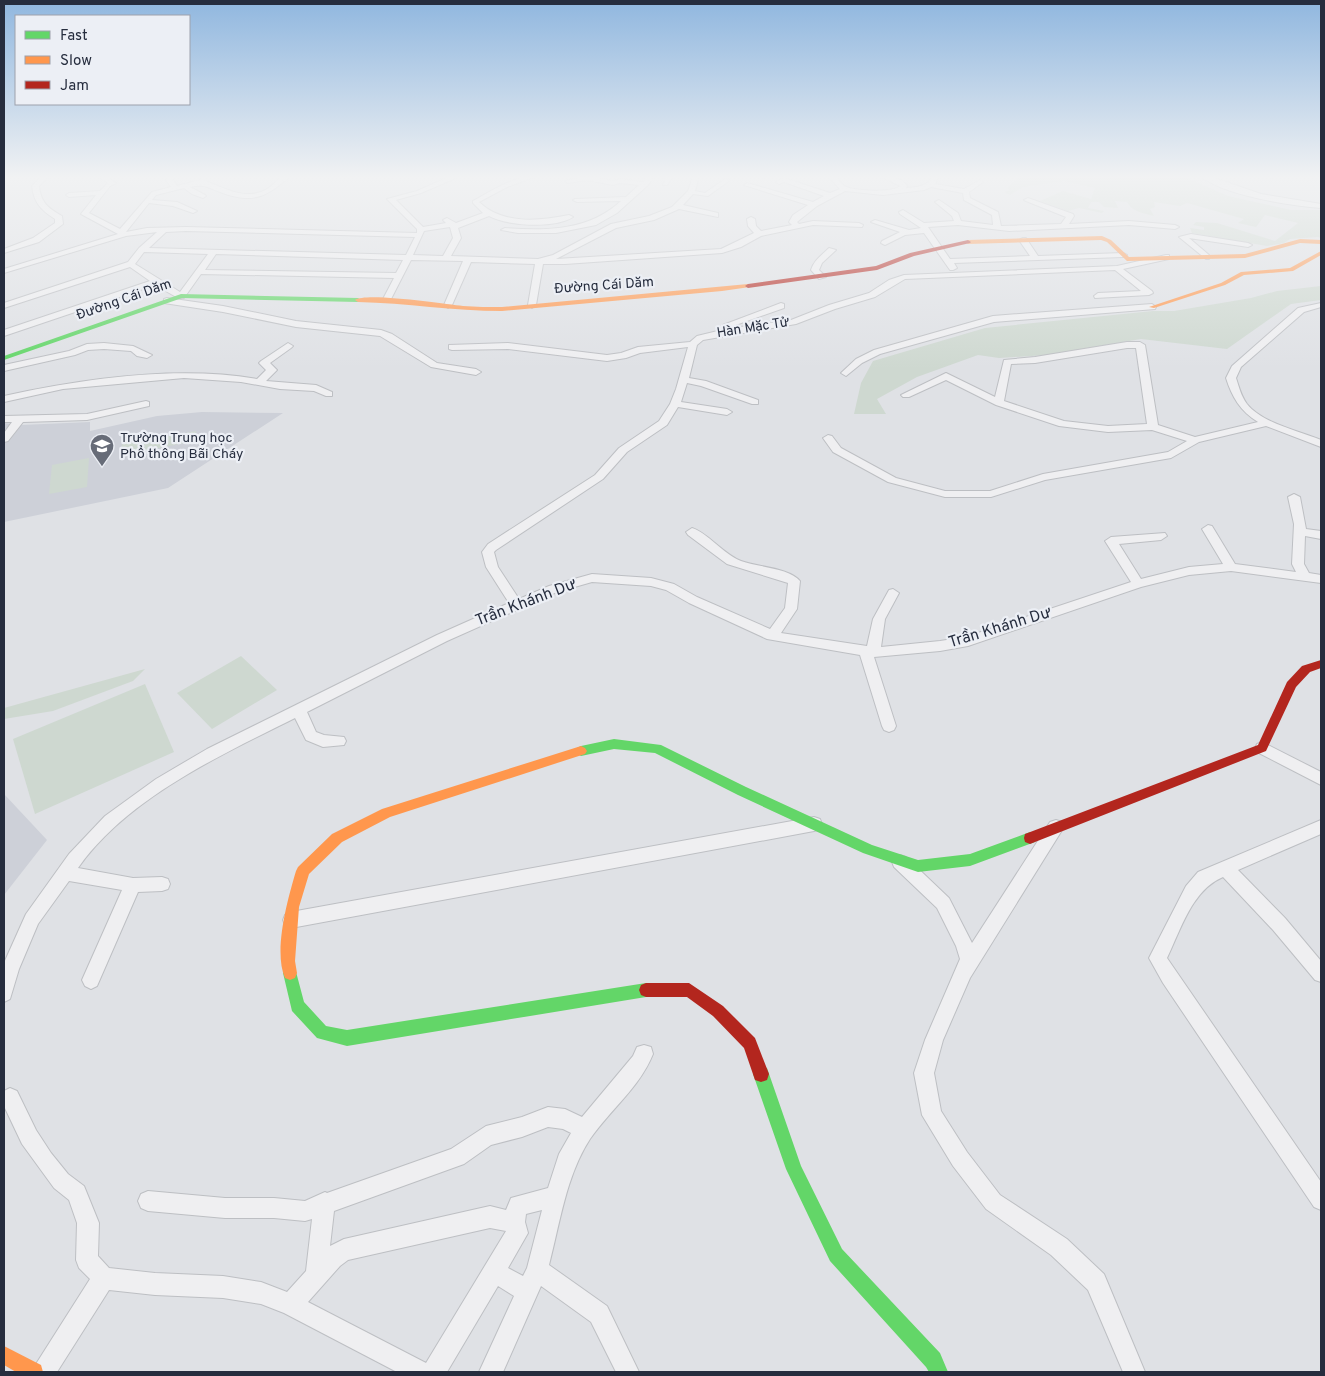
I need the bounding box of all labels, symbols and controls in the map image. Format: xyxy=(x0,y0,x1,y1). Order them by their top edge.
legend xyxy=(15,15,190,105)
text: Fast xyxy=(60,27,88,46)
text: Slow xyxy=(60,52,92,71)
text: Jam xyxy=(60,77,89,96)
street label: Đường Cái Dăm xyxy=(554,274,654,298)
street label: Đường Cái Dăm xyxy=(74,276,174,324)
street label: Hàn Mặc Tử xyxy=(716,314,791,342)
place label: Trường Trung học Phổ thông Bãi Cháy xyxy=(120,430,243,463)
school or university icon: Trường Trung học Phổ thông Bãi Cháy xyxy=(89,433,115,467)
street label: Trần Khánh Dư xyxy=(472,574,579,631)
street label: Trần Khánh Dư xyxy=(946,602,1054,653)

